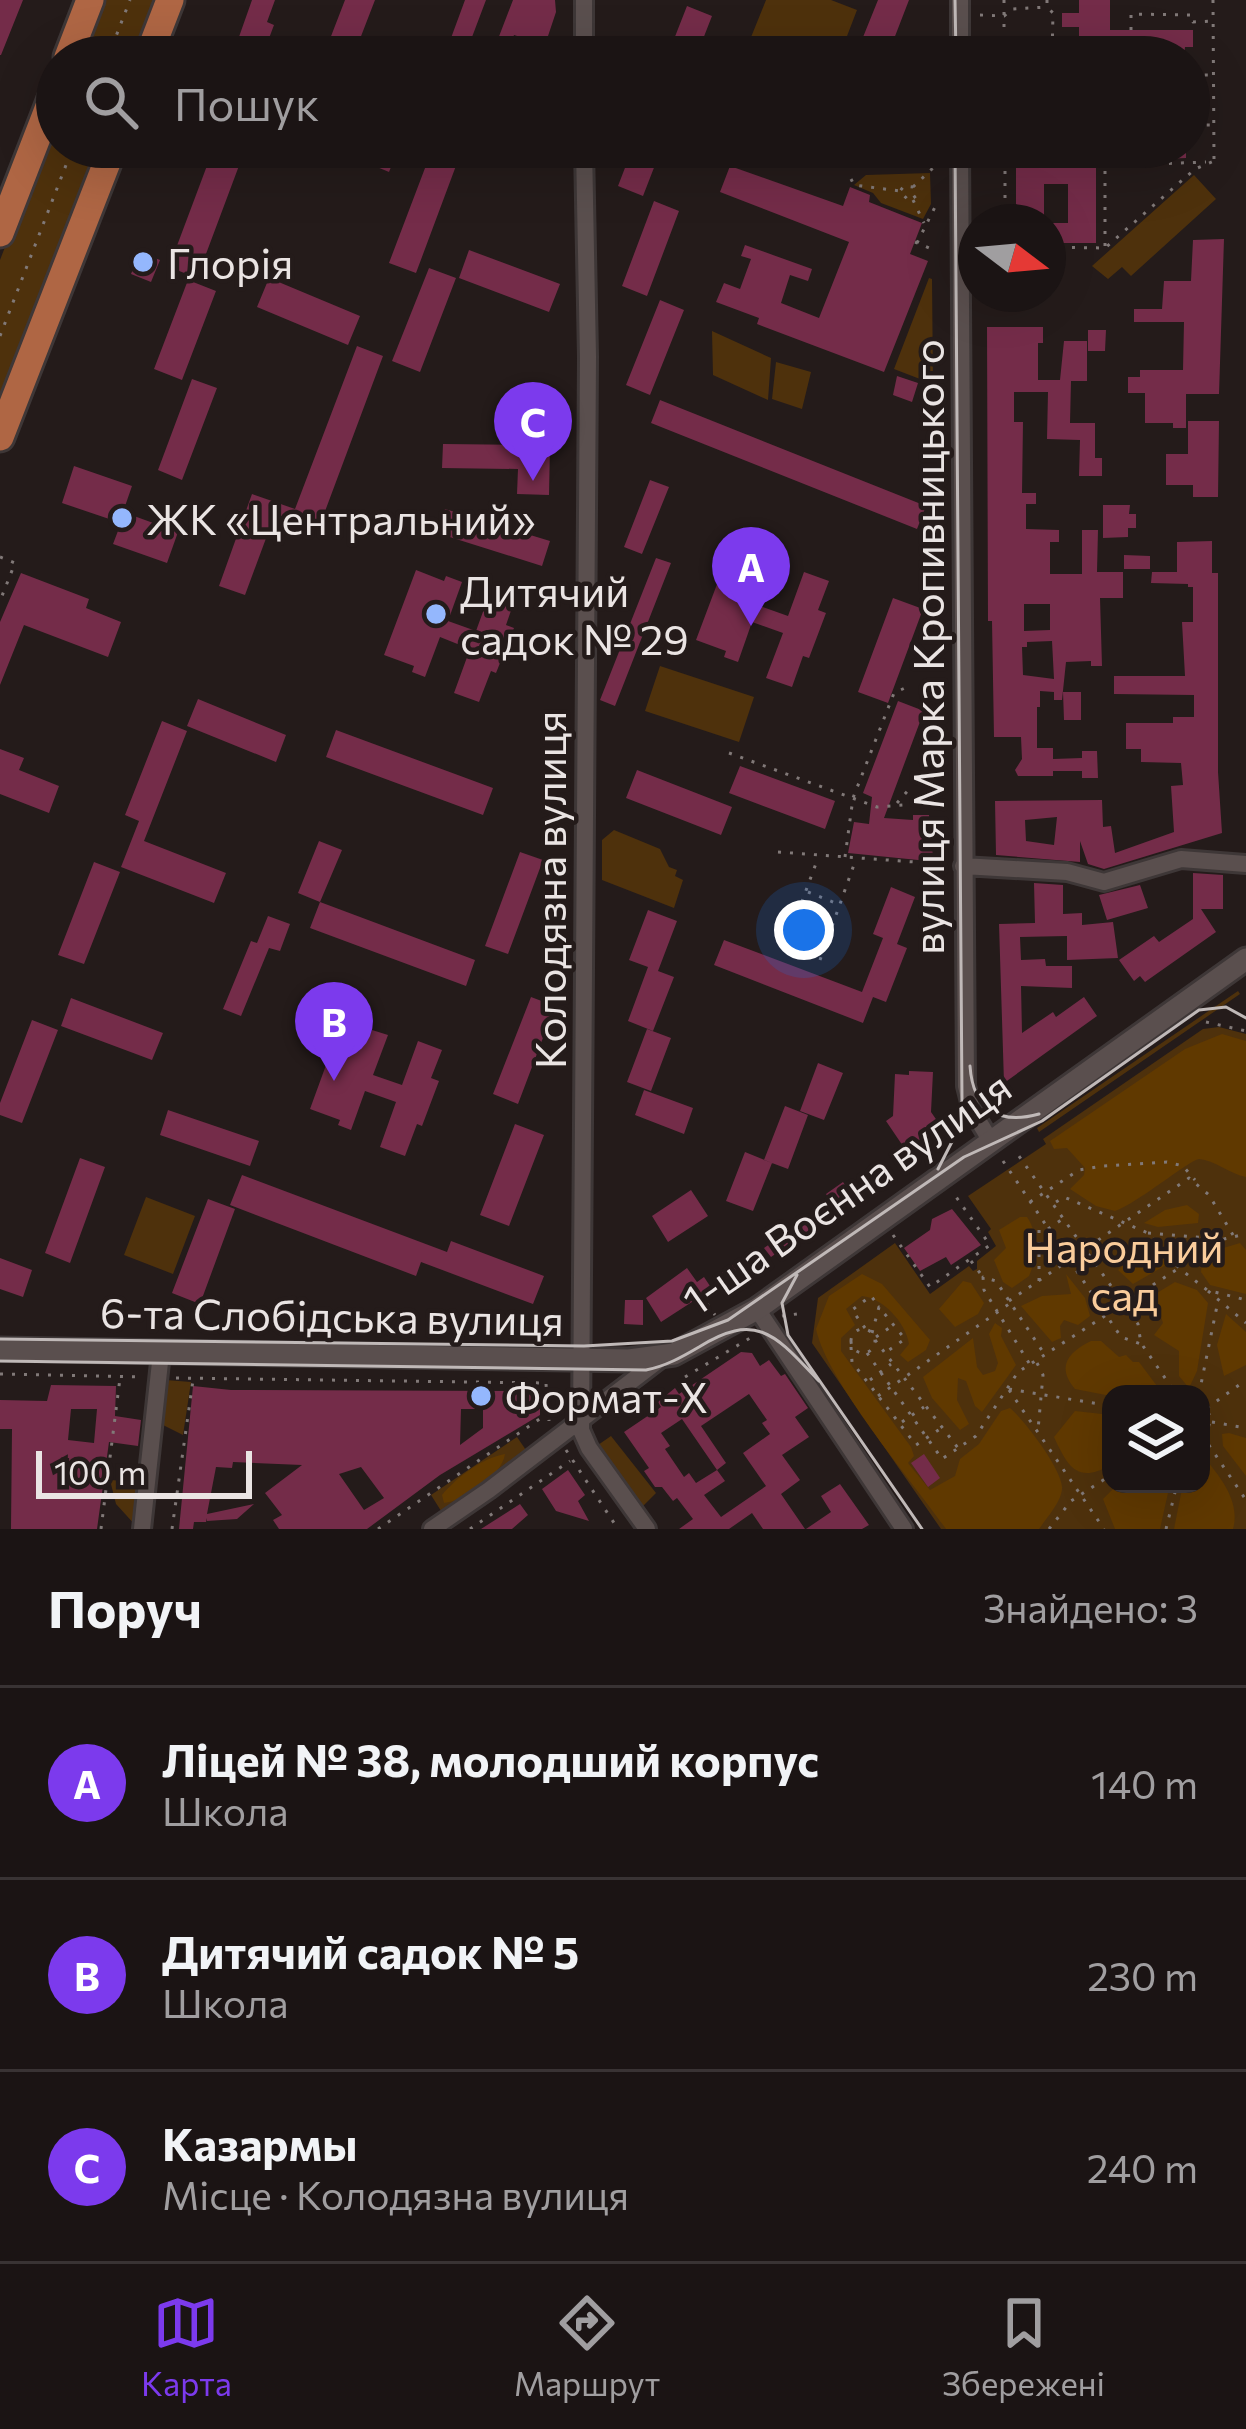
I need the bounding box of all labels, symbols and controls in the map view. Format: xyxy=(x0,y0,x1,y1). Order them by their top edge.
search box xyxy=(36,36,1210,168)
icon: search xyxy=(78,69,144,135)
text: Пошук xyxy=(174,75,319,130)
north arrow xyxy=(958,204,1066,312)
place label: Глорія xyxy=(167,236,293,288)
marker: Глорія xyxy=(130,249,156,275)
street label: вулиця Марка Кропивницького xyxy=(901,339,953,955)
pin: C xyxy=(494,382,572,481)
place label: ЖК «Центральний» xyxy=(146,492,536,544)
marker: ЖК «Центральний» xyxy=(109,505,135,531)
pin: A xyxy=(712,527,790,626)
place label: Дитячий садок № 29 xyxy=(460,564,689,664)
marker: Дитячий садок № 29 xyxy=(423,601,449,627)
street label: Колодязна вулиця xyxy=(523,711,575,1069)
your location xyxy=(774,900,834,960)
pin: B xyxy=(295,982,373,1081)
street label: 1-ша Воєнна вулиця xyxy=(672,1059,1020,1325)
park label: Народний сад xyxy=(1024,1220,1224,1320)
street label: 6-та Слобідська вулиця xyxy=(100,1285,564,1345)
place label: Формат-X xyxy=(505,1370,708,1422)
marker: Формат-X xyxy=(468,1383,494,1409)
map controls xyxy=(1102,1385,1210,1493)
button: layers xyxy=(1102,1385,1210,1493)
scale bar xyxy=(36,1445,252,1498)
text: 100 m xyxy=(54,1451,146,1492)
text: Поруч xyxy=(48,1576,202,1639)
text: Знайдено: 3 xyxy=(983,1583,1198,1631)
text: Ліцей № 38, молодший корпус xyxy=(162,1731,819,1786)
text: A xyxy=(73,1759,101,1807)
text: 140 m xyxy=(1091,1759,1198,1807)
text: Школа xyxy=(162,1786,289,1834)
text: Дитячий садок № 5 xyxy=(162,1923,579,1978)
text: B xyxy=(74,1951,100,1999)
text: 230 m xyxy=(1087,1951,1198,1999)
text: Школа xyxy=(162,1978,289,2026)
text: Казармы xyxy=(162,2115,357,2170)
text: C xyxy=(74,2143,100,2191)
text: 240 m xyxy=(1087,2143,1198,2191)
text: Місце · Колодязна вулиця xyxy=(162,2170,629,2218)
tab: Карта xyxy=(141,2290,232,2403)
tab: Маршрут xyxy=(514,2290,660,2403)
tab: Збережені xyxy=(942,2290,1105,2403)

